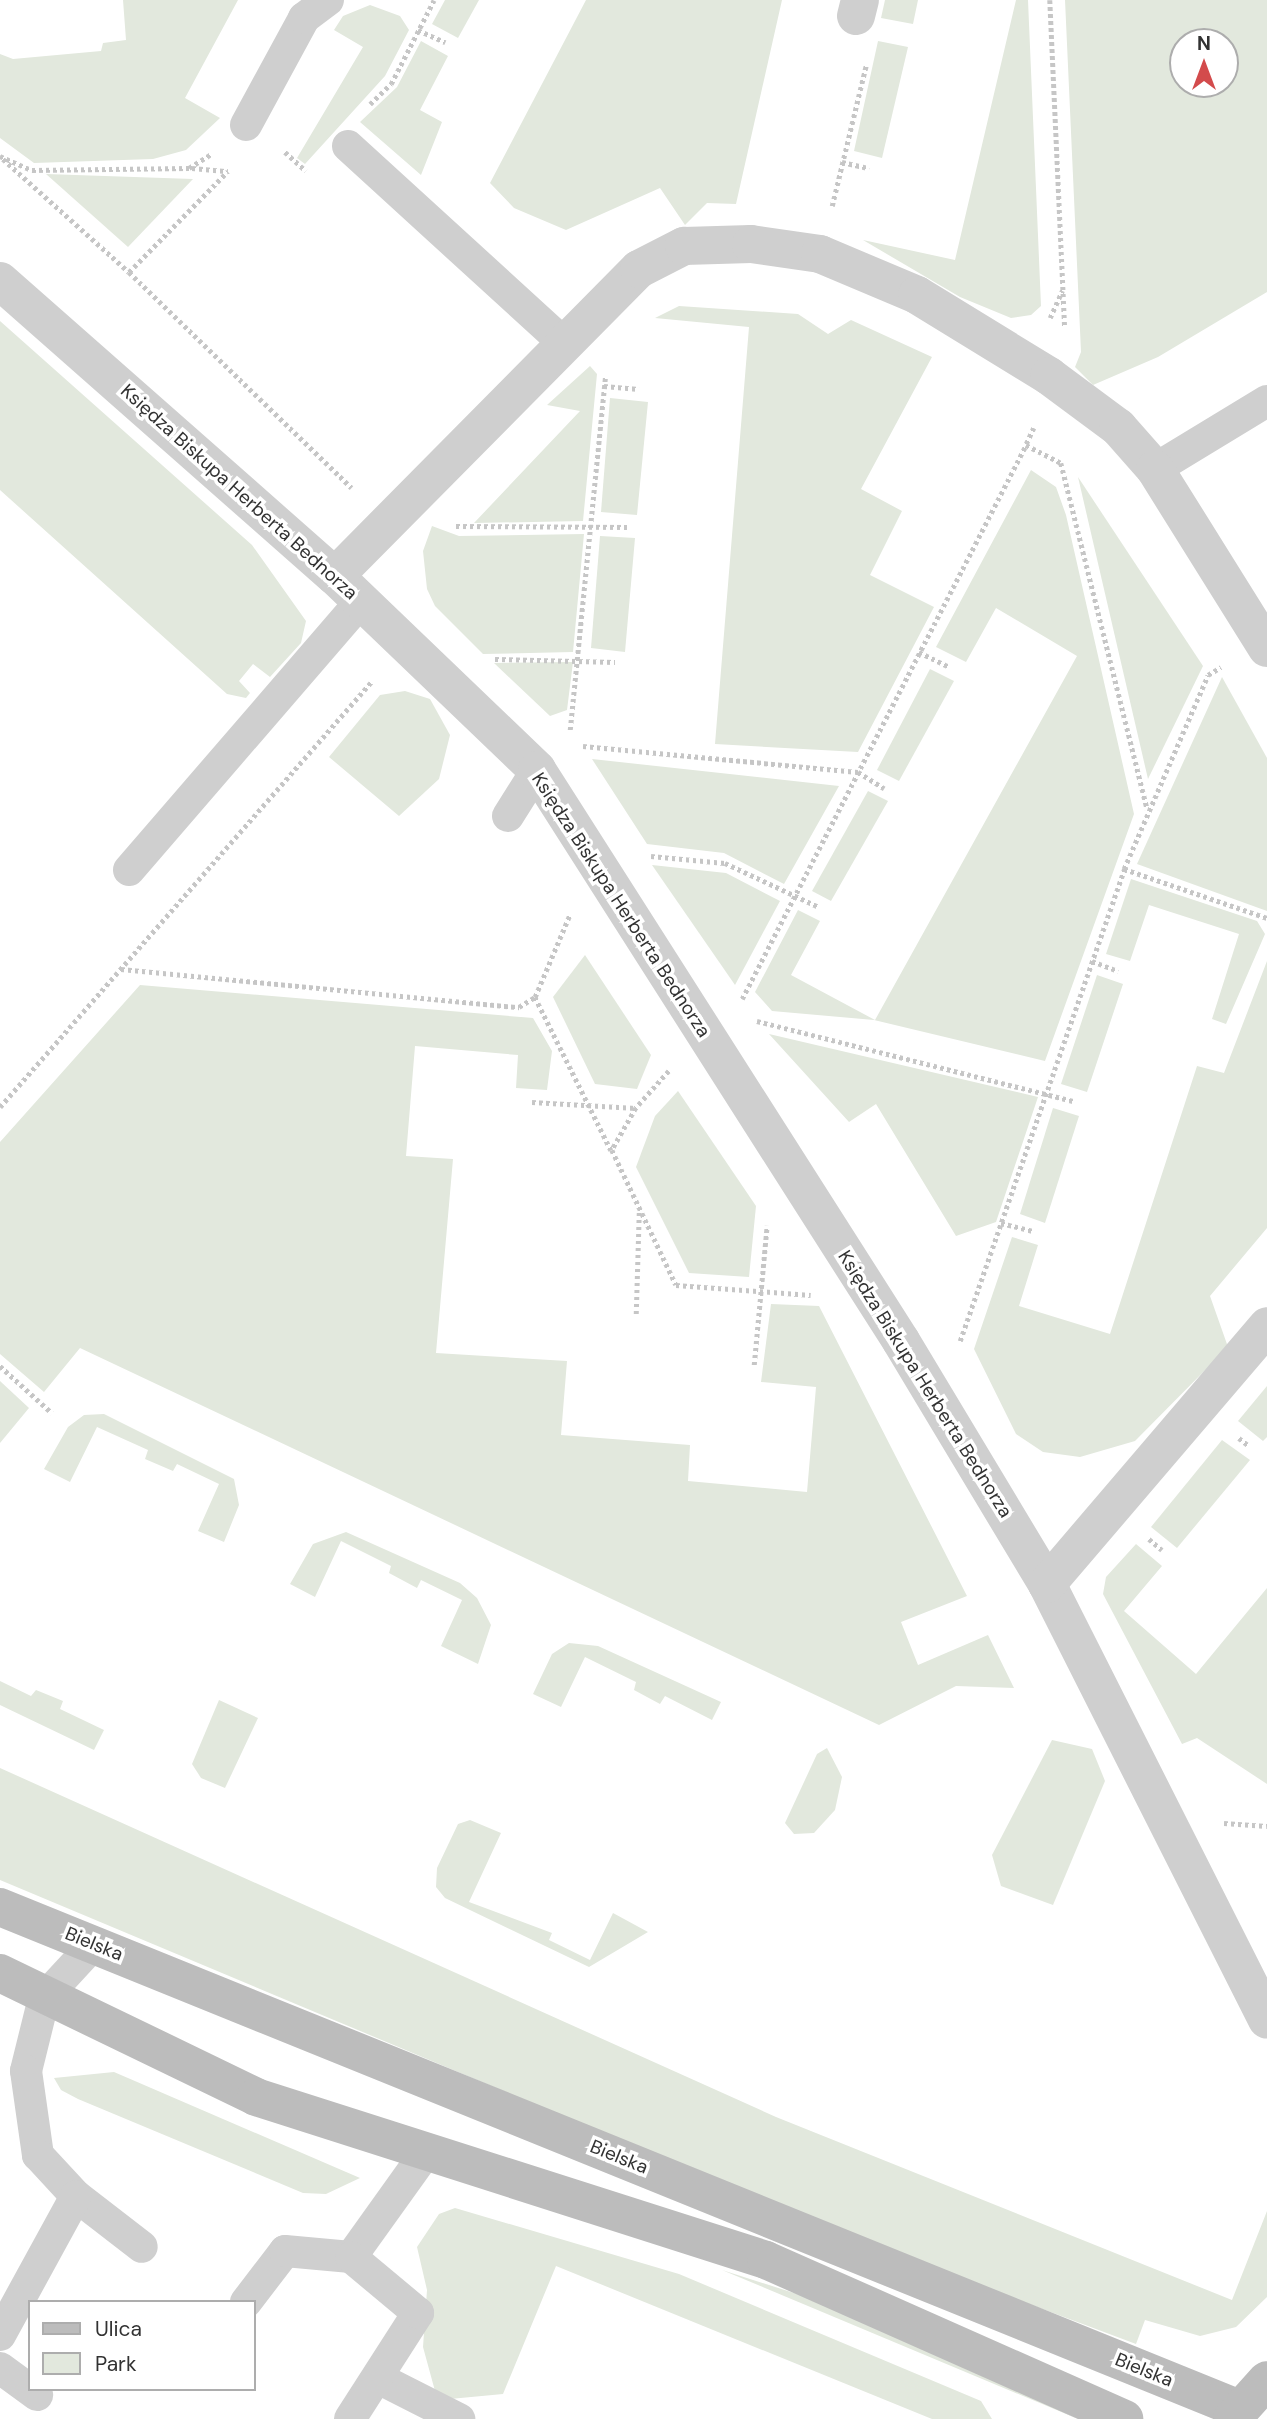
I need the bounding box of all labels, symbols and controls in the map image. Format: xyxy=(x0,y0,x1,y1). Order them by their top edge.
north arrow xyxy=(1169,28,1239,98)
text: N xyxy=(1197,31,1211,56)
street label: Księdza Biskupa Herberta Bednorza xyxy=(116,380,362,604)
street label: Księdza Biskupa Herberta Bednorza xyxy=(527,768,715,1042)
street label: Księdza Biskupa Herberta Bednorza xyxy=(833,1246,1017,1522)
street label: Bielska xyxy=(62,1922,126,1966)
street label: Bielska xyxy=(587,2135,651,2179)
legend xyxy=(28,2300,256,2391)
text: Ulica xyxy=(95,2315,142,2343)
street label: Bielska xyxy=(1112,2348,1176,2392)
text: Park xyxy=(95,2350,136,2378)

